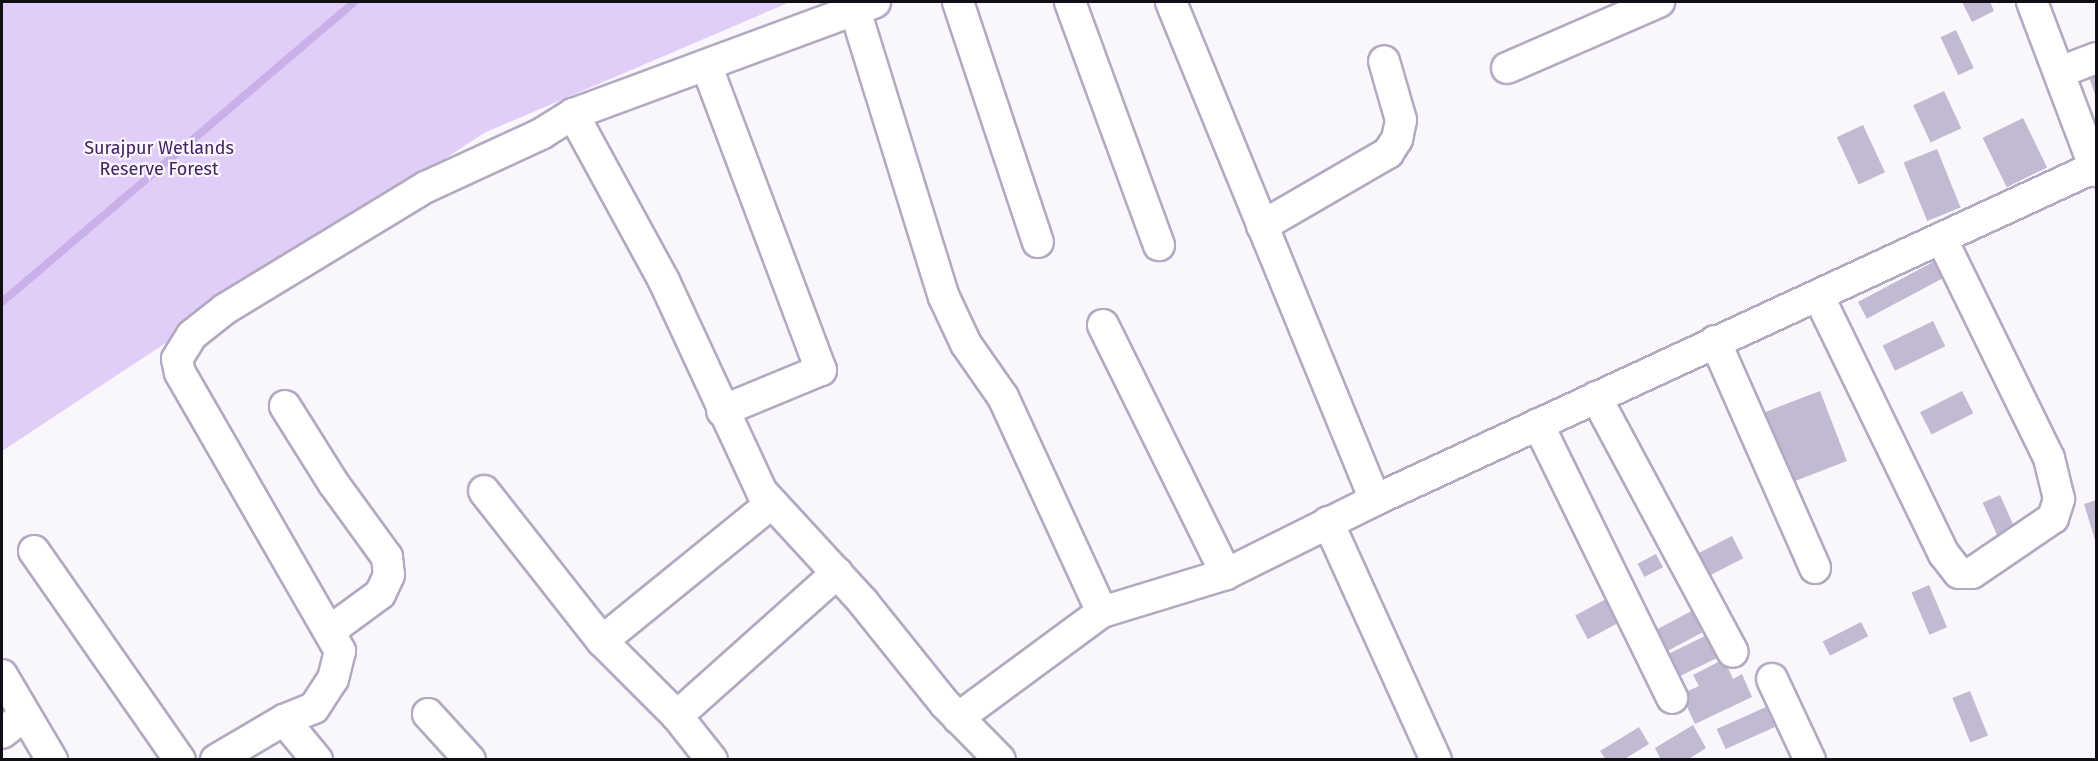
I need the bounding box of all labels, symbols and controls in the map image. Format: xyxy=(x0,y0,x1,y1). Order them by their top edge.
park label: Surajpur Wetlands Reserve Forest xyxy=(84,138,234,180)

